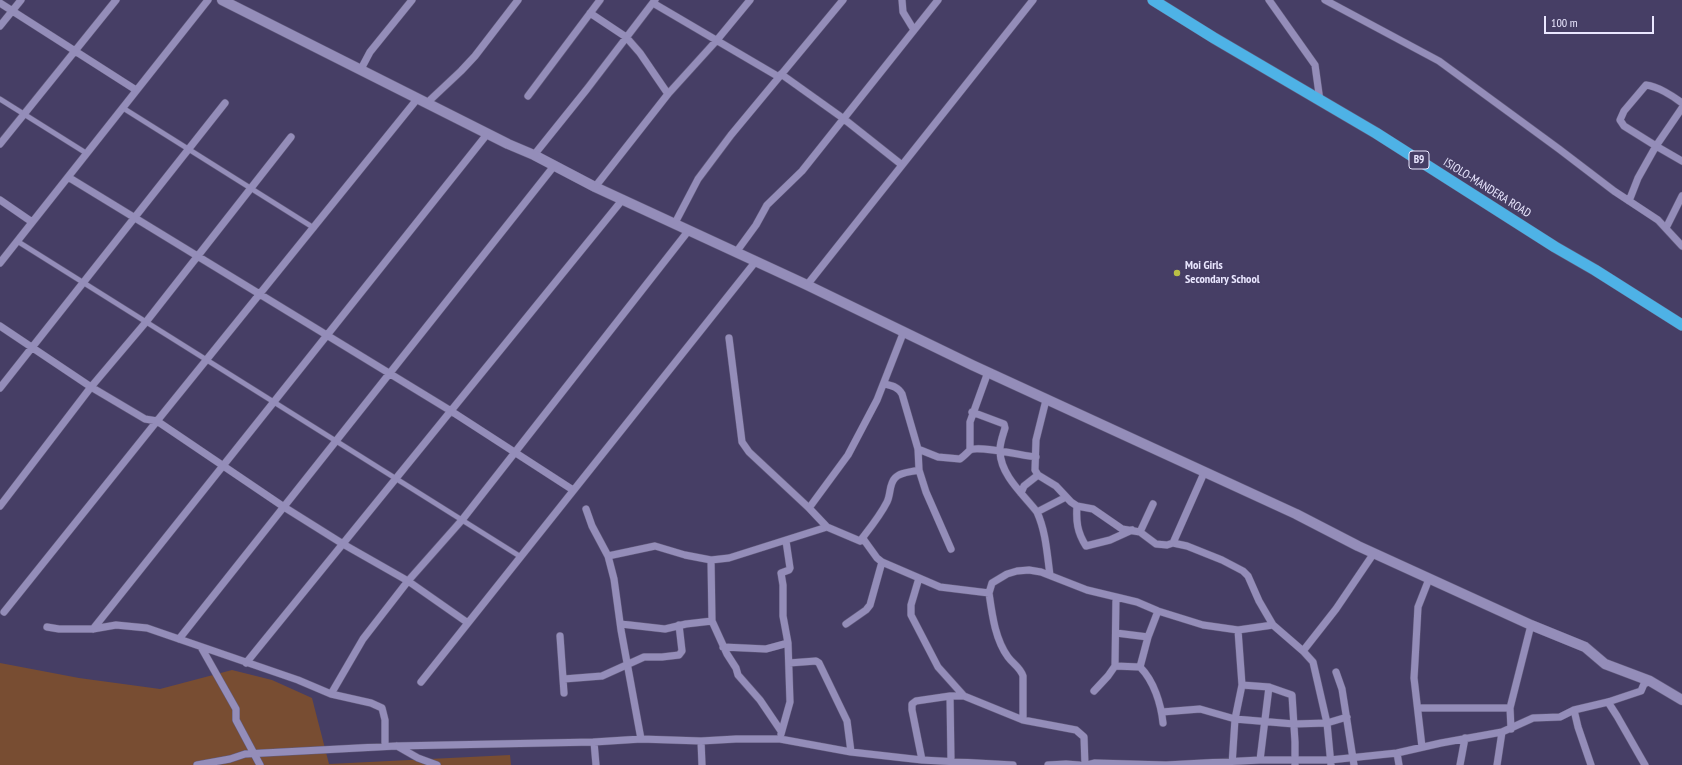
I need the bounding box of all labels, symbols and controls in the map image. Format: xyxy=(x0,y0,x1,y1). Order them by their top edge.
scale bar xyxy=(1546,8,1656,34)
text: 100 m xyxy=(1551,15,1578,30)
road number: B9 xyxy=(1409,151,1429,169)
street label: ISIOLO-MANDERA ROAD xyxy=(1441,155,1533,221)
place label: Moi Girls Secondary School xyxy=(1185,259,1260,287)
marker: Moi Girls Secondary School xyxy=(1172,268,1182,278)

